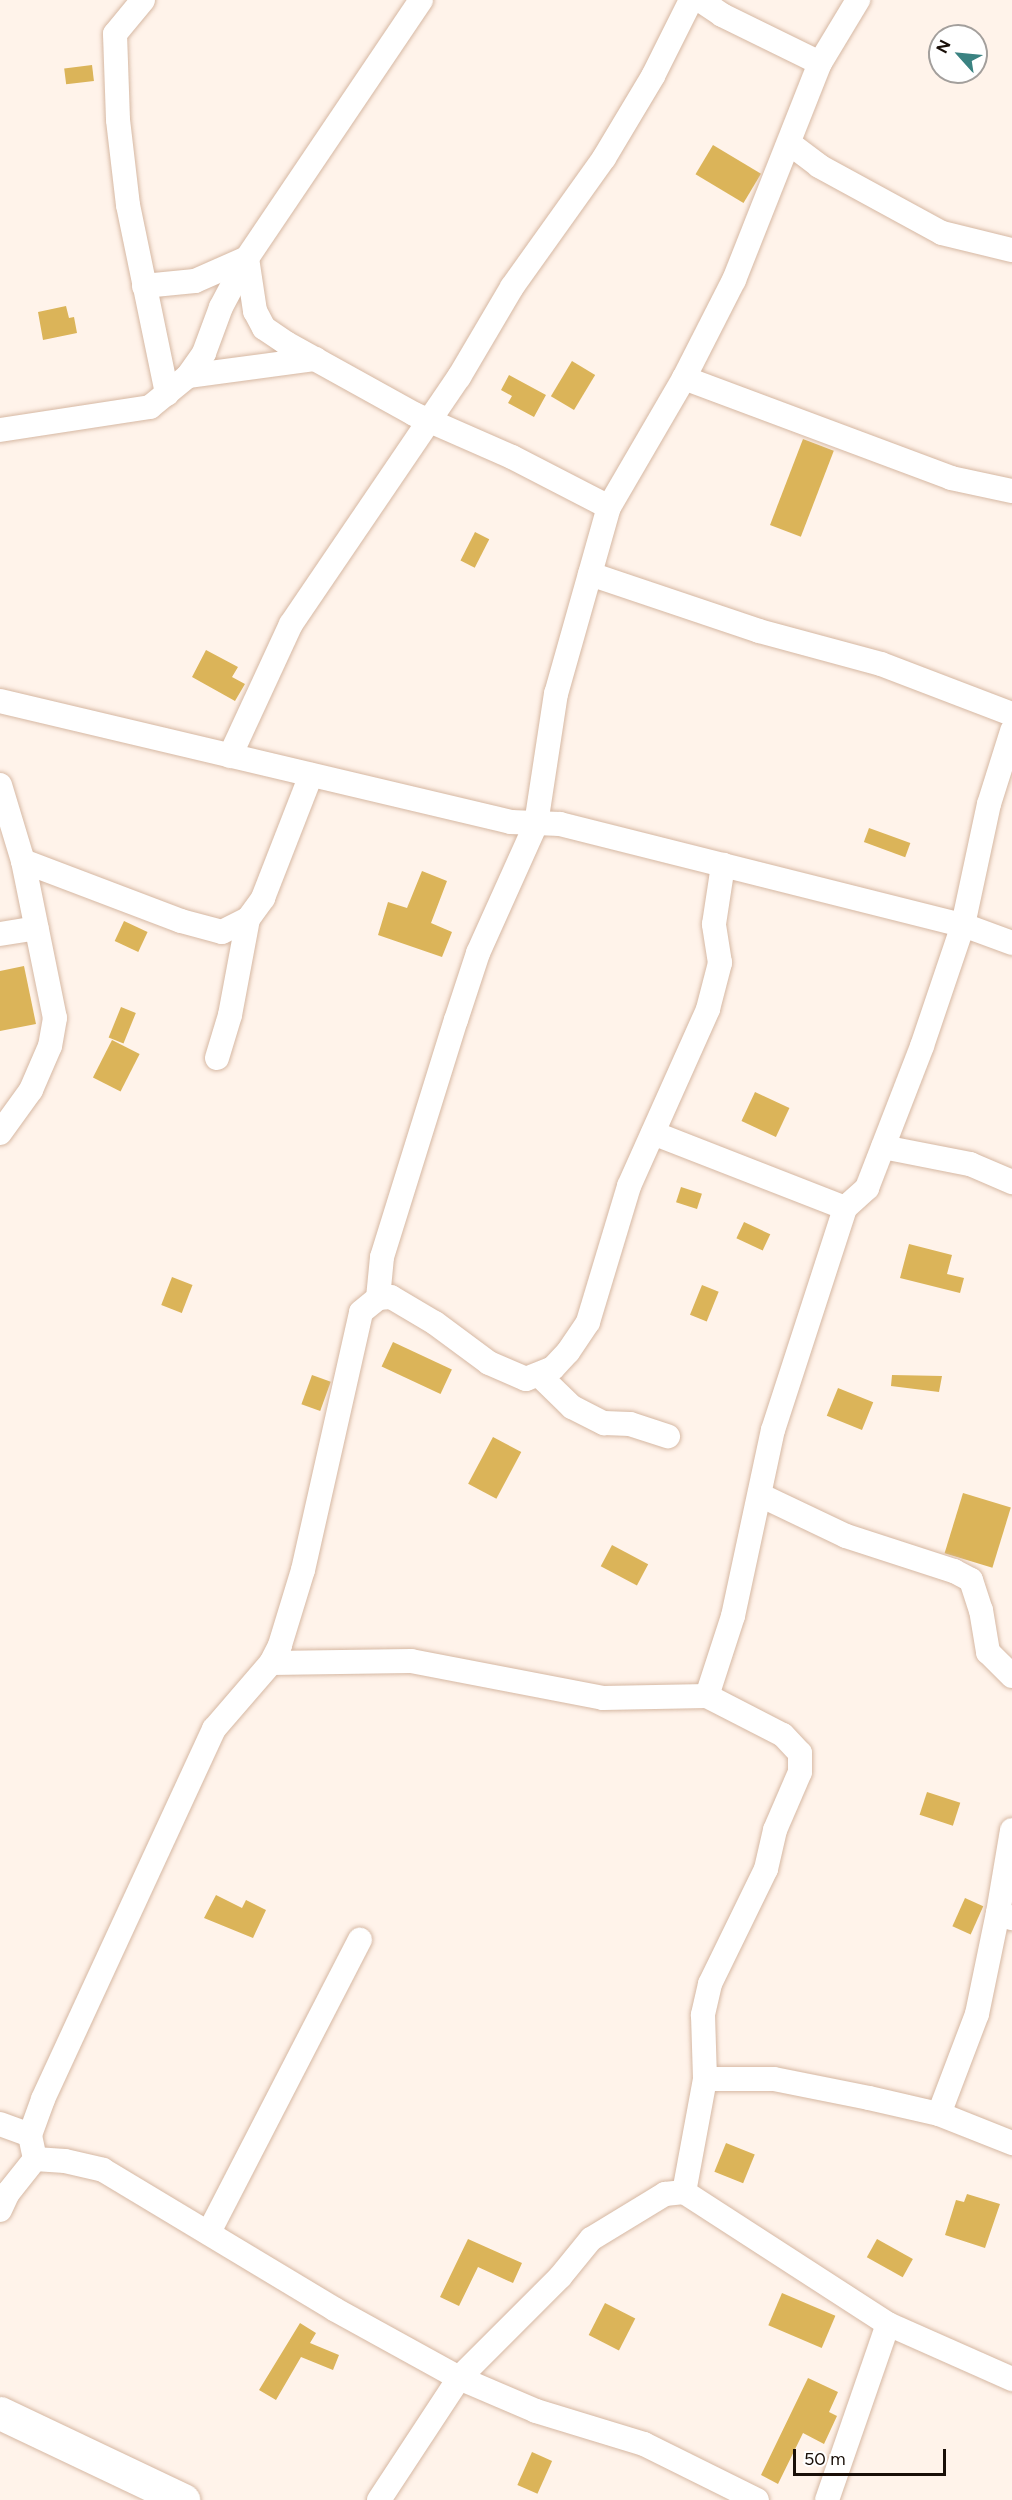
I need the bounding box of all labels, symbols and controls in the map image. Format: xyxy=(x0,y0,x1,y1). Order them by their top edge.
north arrow xyxy=(928,24,988,84)
text: N xyxy=(932,37,955,56)
scale bar xyxy=(796,2437,949,2475)
text: 50 m xyxy=(804,2448,846,2470)

